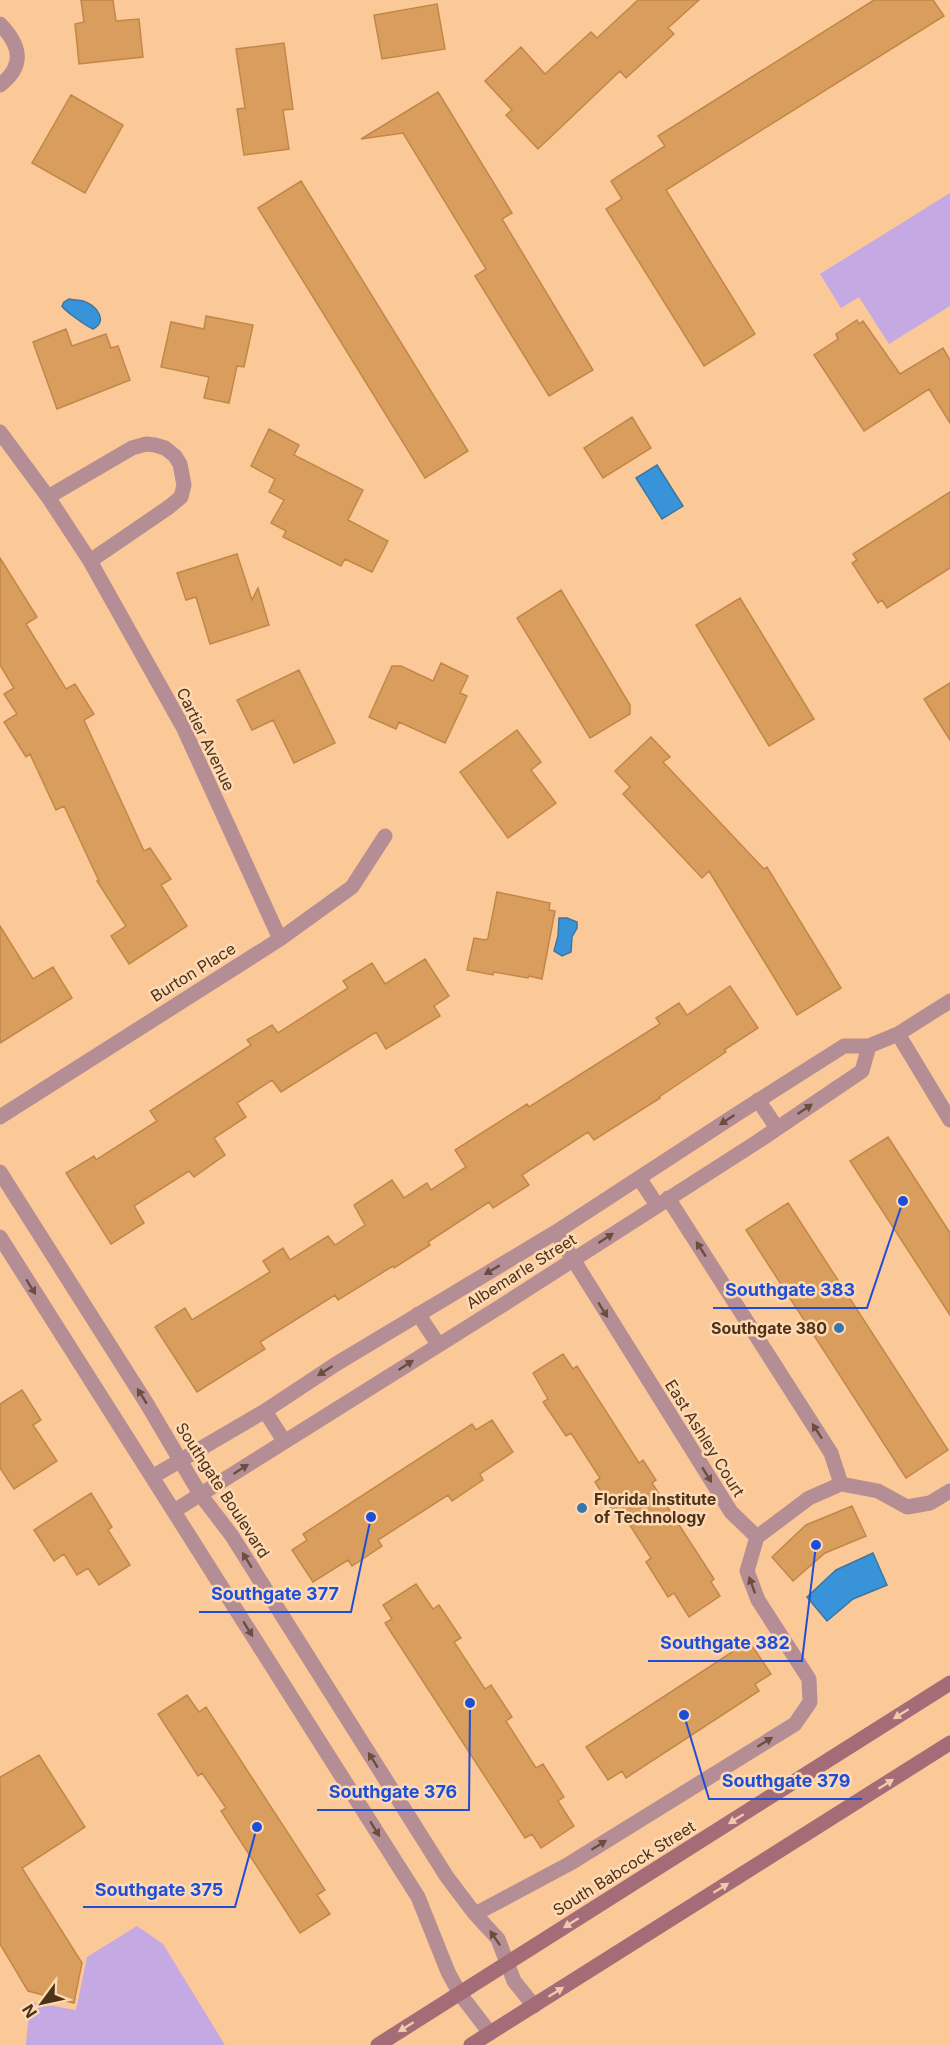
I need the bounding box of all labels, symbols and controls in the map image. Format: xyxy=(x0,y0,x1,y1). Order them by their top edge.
street label: Cartier Avenue xyxy=(172,684,240,794)
street label: Burton Place xyxy=(147,938,239,1006)
one-way arrow xyxy=(797,1104,813,1115)
one-way arrow xyxy=(719,1114,735,1125)
street label: Albemarle Street xyxy=(462,1229,580,1313)
one-way arrow xyxy=(598,1233,614,1244)
one-way arrow xyxy=(696,1241,707,1257)
one-way arrow xyxy=(484,1265,500,1276)
callout: Southgate 383 xyxy=(713,1272,867,1308)
one-way arrow xyxy=(26,1278,37,1295)
text: Southgate 383 xyxy=(725,1279,855,1300)
one-way arrow xyxy=(597,1302,608,1318)
place label: Southgate 380 xyxy=(711,1318,827,1338)
marker: Southgate 380 xyxy=(832,1321,846,1335)
one-way arrow xyxy=(398,1360,414,1371)
one-way arrow xyxy=(317,1366,333,1377)
street label: East Ashley Court xyxy=(661,1376,749,1500)
one-way arrow xyxy=(136,1387,147,1404)
street label: Southgate Boulevard xyxy=(172,1418,274,1562)
one-way arrow xyxy=(812,1423,823,1439)
one-way arrow xyxy=(233,1463,249,1474)
one-way arrow xyxy=(701,1467,712,1483)
place label: Florida Institute of Technology xyxy=(594,1489,716,1527)
marker: Florida Institute of Technology xyxy=(575,1501,589,1515)
one-way arrow xyxy=(241,1552,252,1568)
callout: Southgate 377 xyxy=(199,1576,351,1612)
one-way arrow xyxy=(747,1576,757,1594)
text: Southgate 377 xyxy=(211,1583,339,1604)
one-way arrow xyxy=(243,1620,254,1637)
callout: Southgate 382 xyxy=(648,1625,802,1661)
text: Southgate 382 xyxy=(660,1632,790,1653)
one-way arrow xyxy=(892,1709,909,1720)
one-way arrow xyxy=(757,1737,773,1748)
one-way arrow xyxy=(368,1752,379,1768)
callout: Southgate 379 xyxy=(709,1763,862,1799)
text: Southgate 379 xyxy=(722,1770,850,1791)
callout: Southgate 376 xyxy=(317,1774,469,1810)
one-way arrow xyxy=(878,1778,894,1789)
text: Southgate 376 xyxy=(329,1781,457,1802)
one-way arrow xyxy=(728,1813,744,1824)
street label: South Babcock Street xyxy=(549,1816,699,1920)
one-way arrow xyxy=(369,1821,380,1837)
one-way arrow xyxy=(591,1840,607,1851)
callout: Southgate 375 xyxy=(83,1871,235,1907)
text: Southgate 375 xyxy=(95,1879,223,1900)
one-way arrow xyxy=(713,1883,729,1894)
one-way arrow xyxy=(563,1918,580,1929)
one-way arrow xyxy=(489,1930,501,1946)
north arrow xyxy=(12,1973,72,2033)
one-way arrow xyxy=(548,1987,564,1998)
text: N xyxy=(18,2001,41,2022)
one-way arrow xyxy=(398,2022,414,2033)

